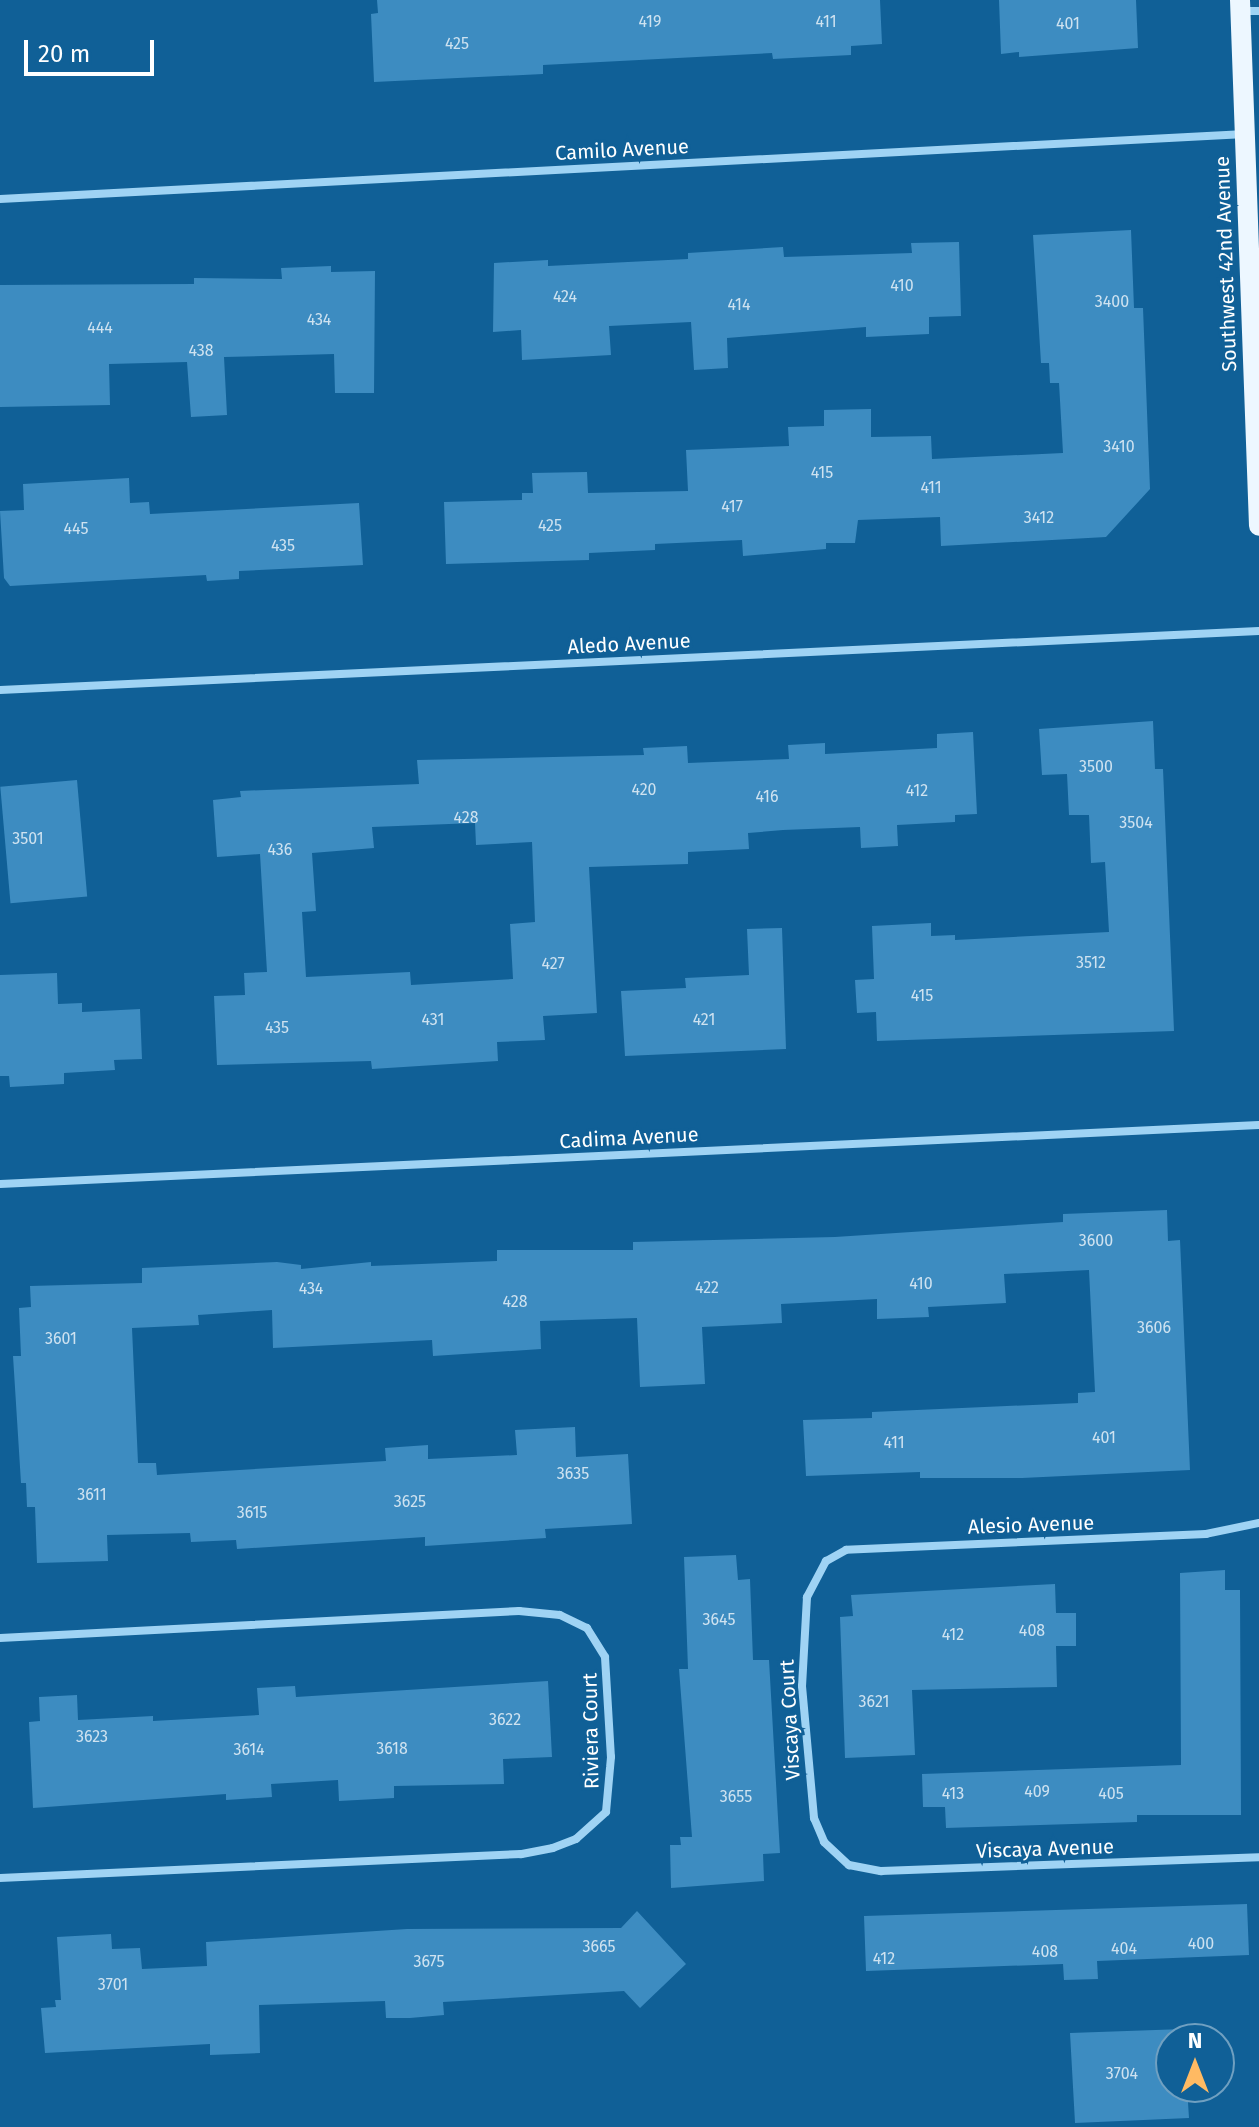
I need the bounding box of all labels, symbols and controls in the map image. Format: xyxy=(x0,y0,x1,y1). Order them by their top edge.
house number: 419 xyxy=(639,12,661,32)
house number: 411 xyxy=(815,12,837,32)
house number: 401 xyxy=(1056,14,1080,34)
scale bar xyxy=(28,24,158,74)
house number: 425 xyxy=(445,34,469,54)
text: 20 m xyxy=(38,40,90,68)
street label: Camilo Avenue xyxy=(555,135,689,165)
street label: Southwest 42nd Avenue xyxy=(1210,156,1242,372)
house number: 410 xyxy=(890,276,914,296)
house number: 424 xyxy=(553,287,577,307)
house number: 3400 xyxy=(1095,292,1129,312)
house number: 414 xyxy=(727,295,751,315)
house number: 434 xyxy=(307,310,331,330)
house number: 444 xyxy=(87,318,113,338)
house number: 438 xyxy=(188,341,214,361)
house number: 3410 xyxy=(1103,437,1135,457)
house number: 415 xyxy=(811,463,833,483)
house number: 411 xyxy=(920,478,942,498)
house number: 417 xyxy=(721,497,743,517)
house number: 3412 xyxy=(1024,508,1054,528)
house number: 425 xyxy=(538,516,562,536)
house number: 445 xyxy=(64,519,88,539)
house number: 435 xyxy=(271,536,295,556)
street label: Aledo Avenue xyxy=(567,629,691,659)
house number: 3500 xyxy=(1079,757,1113,777)
house number: 420 xyxy=(631,780,657,800)
house number: 412 xyxy=(906,781,928,801)
house number: 416 xyxy=(755,787,779,807)
house number: 428 xyxy=(454,808,478,828)
house number: 3504 xyxy=(1119,813,1153,833)
house number: 3501 xyxy=(12,829,44,849)
house number: 436 xyxy=(268,840,292,860)
house number: 3512 xyxy=(1076,953,1106,973)
house number: 427 xyxy=(541,954,565,974)
house number: 415 xyxy=(911,986,933,1006)
house number: 431 xyxy=(422,1010,444,1030)
house number: 421 xyxy=(693,1010,715,1030)
house number: 435 xyxy=(265,1018,289,1038)
street label: Cadima Avenue xyxy=(559,1122,699,1154)
house number: 3600 xyxy=(1079,1231,1113,1251)
house number: 410 xyxy=(909,1274,933,1294)
house number: 422 xyxy=(695,1278,719,1298)
house number: 434 xyxy=(299,1279,323,1299)
house number: 428 xyxy=(503,1292,527,1312)
house number: 3606 xyxy=(1137,1318,1171,1338)
house number: 3601 xyxy=(45,1329,77,1349)
house number: 401 xyxy=(1092,1428,1116,1448)
house number: 411 xyxy=(883,1433,905,1453)
house number: 3635 xyxy=(557,1464,589,1484)
house number: 3611 xyxy=(77,1485,107,1505)
house number: 3625 xyxy=(394,1492,426,1512)
house number: 3615 xyxy=(237,1503,267,1523)
street label: Alesio Avenue xyxy=(967,1511,1095,1539)
house number: 3645 xyxy=(703,1610,735,1630)
house number: 408 xyxy=(1019,1621,1045,1641)
house number: 412 xyxy=(942,1625,964,1645)
street label: Viscaya Court xyxy=(775,1659,805,1781)
street label: Riviera Court xyxy=(578,1673,604,1789)
house number: 3621 xyxy=(859,1692,889,1712)
house number: 3622 xyxy=(489,1710,521,1730)
house number: 3623 xyxy=(76,1727,108,1747)
house number: 3618 xyxy=(376,1739,408,1759)
house number: 3614 xyxy=(233,1740,265,1760)
house number: 409 xyxy=(1024,1782,1050,1802)
house number: 413 xyxy=(942,1784,964,1804)
house number: 405 xyxy=(1098,1784,1124,1804)
house number: 3655 xyxy=(720,1787,752,1807)
street label: Viscaya Avenue xyxy=(976,1835,1114,1863)
house number: 400 xyxy=(1188,1934,1214,1954)
house number: 3665 xyxy=(583,1937,615,1957)
house number: 404 xyxy=(1111,1939,1137,1959)
house number: 408 xyxy=(1032,1942,1058,1962)
house number: 412 xyxy=(873,1949,895,1969)
house number: 3675 xyxy=(414,1952,444,1972)
house number: 3701 xyxy=(98,1975,128,1995)
north arrow xyxy=(1155,2023,1235,2103)
text: N xyxy=(1188,2027,1202,2054)
house number: 3704 xyxy=(1106,2064,1138,2084)

